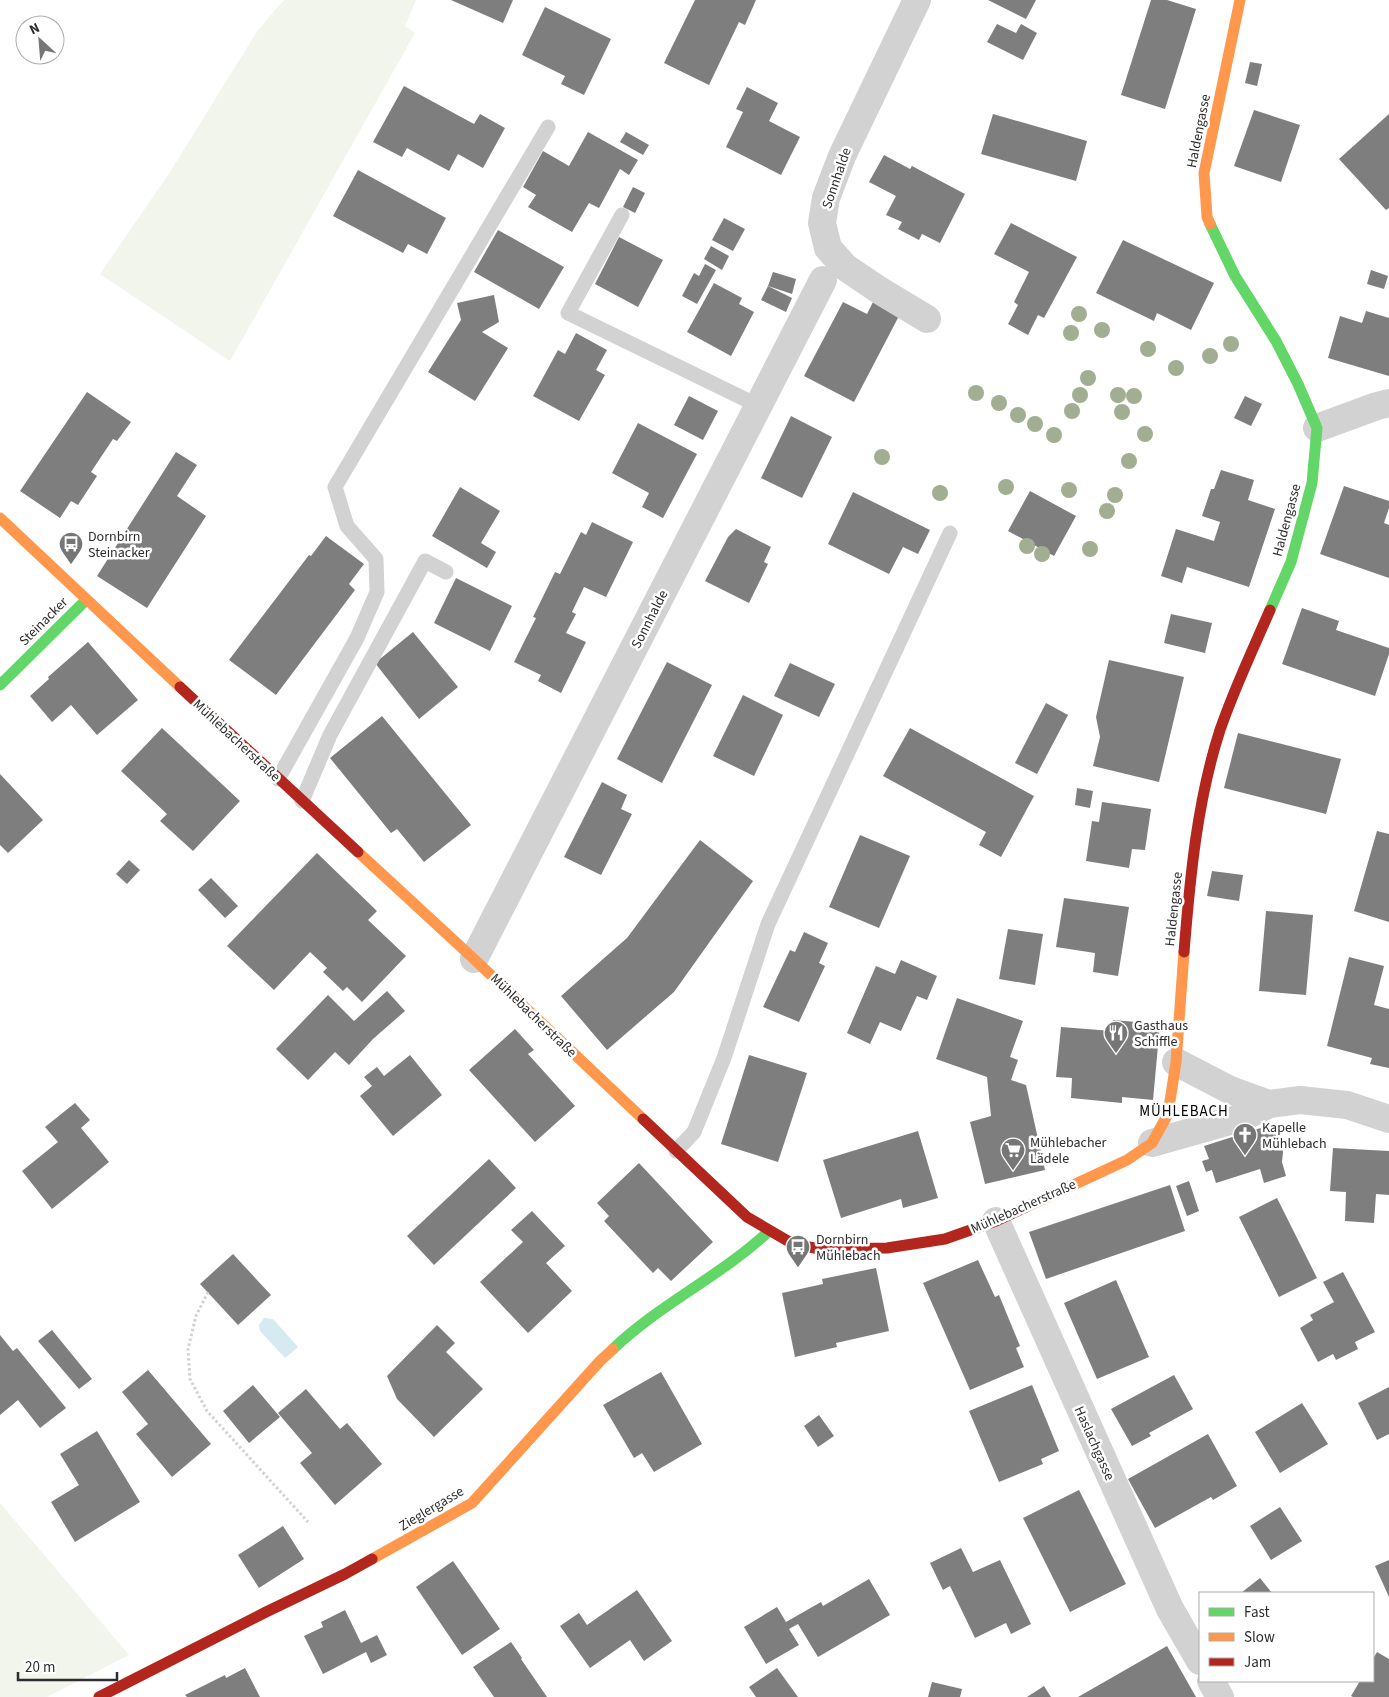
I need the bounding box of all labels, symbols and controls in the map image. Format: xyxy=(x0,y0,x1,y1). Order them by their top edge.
north arrow xyxy=(15,15,65,65)
text: N xyxy=(26,18,43,40)
street label: Haldengasse xyxy=(1182,93,1216,170)
street label: Sonnhalde xyxy=(817,145,857,212)
street label: Haldengasse xyxy=(1268,482,1306,559)
place label: Dornbirn Steinacker xyxy=(88,527,150,563)
bus stop icon: Dornbirn Steinacker xyxy=(58,531,84,565)
street label: Sonnhalde xyxy=(627,587,673,652)
street label: Steinacker xyxy=(15,593,73,651)
street label: Mühlebacherstraße xyxy=(188,695,285,787)
street label: Haldengasse xyxy=(1160,871,1188,947)
street label: Mühlebacherstraße xyxy=(486,969,581,1062)
place label: Gasthaus Schiffle xyxy=(1134,1016,1188,1052)
restaurant icon: Gasthaus Schiffle xyxy=(1103,1020,1129,1054)
district label: MÜHLEBACH xyxy=(1139,1101,1229,1122)
place label: Kapelle Mühlebach xyxy=(1262,1118,1327,1154)
church icon: Kapelle Mühlebach xyxy=(1232,1122,1258,1156)
place label: Mühlebacher Lädele xyxy=(1030,1133,1106,1169)
supermarket icon: Mühlebacher Lädele xyxy=(1000,1137,1026,1171)
street label: Mühlebacherstraße xyxy=(968,1175,1079,1239)
place label: Dornbirn Mühlebach xyxy=(816,1230,881,1266)
bus stop icon: Dornbirn Mühlebach xyxy=(785,1234,811,1268)
street label: Haslachgasse xyxy=(1069,1403,1119,1484)
street label: Zieglergasse xyxy=(395,1482,468,1536)
legend xyxy=(1199,1592,1374,1682)
text: Fast xyxy=(1244,1602,1270,1623)
text: Slow xyxy=(1244,1627,1275,1648)
scale bar xyxy=(18,1650,116,1682)
text: Jam xyxy=(1244,1652,1271,1673)
text: 20 m xyxy=(25,1657,55,1678)

